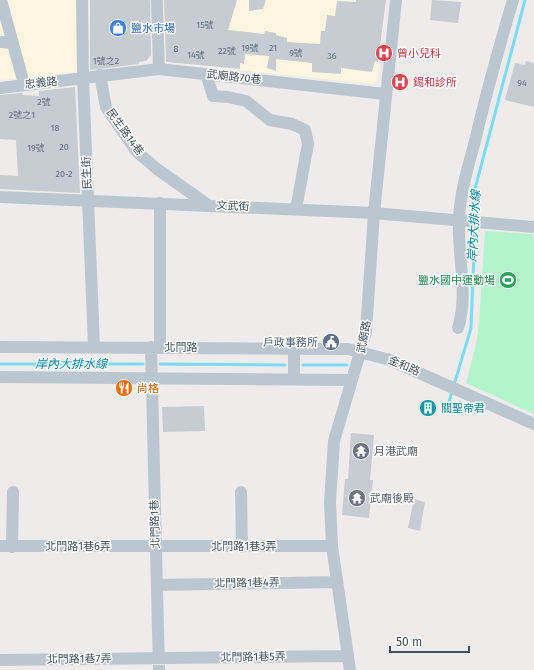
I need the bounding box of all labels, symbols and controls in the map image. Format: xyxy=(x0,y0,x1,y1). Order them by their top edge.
shop icon: 鹽水市場 xyxy=(108,18,128,38)
house number: 15號 xyxy=(196,20,214,30)
place label: 鹽水市場 xyxy=(131,22,175,35)
house number: 19號 xyxy=(241,43,259,53)
house number: 21 xyxy=(269,43,277,53)
hospital icon: 曾小兒科 xyxy=(374,43,394,63)
house number: 8 xyxy=(174,44,179,54)
house number: 22號 xyxy=(218,46,236,56)
place label: 曾小兒科 xyxy=(397,47,441,60)
house number: 9號 xyxy=(289,48,303,58)
house number: 14號 xyxy=(187,50,205,60)
house number: 36 xyxy=(327,51,337,61)
house number: 1號之2 xyxy=(93,56,119,66)
street label: 武廟路70巷 xyxy=(206,68,262,86)
hospital icon: 錫和診所 xyxy=(390,72,410,92)
street label: 忠義路 xyxy=(24,75,58,91)
place label: 錫和診所 xyxy=(413,76,457,89)
house number: 94 xyxy=(517,78,527,88)
house number: 2號 xyxy=(37,97,51,107)
street label: 民生路14巷 xyxy=(104,106,146,158)
house number: 2號之1 xyxy=(9,110,35,120)
house number: 18 xyxy=(51,123,59,133)
house number: 20 xyxy=(59,142,69,152)
house number: 19號 xyxy=(27,143,45,153)
street label: 民生街 xyxy=(80,156,94,190)
house number: 20-2 xyxy=(55,169,73,179)
water label: 岸內大排水線 xyxy=(465,188,483,262)
street label: 文武街 xyxy=(216,199,250,213)
sports icon: 鹽水國中運動場 xyxy=(498,270,518,290)
place label: 鹽水國中運動場 xyxy=(418,274,495,287)
street label: 武廟路 xyxy=(355,320,373,354)
public building icon: 戶政事務所 xyxy=(321,332,341,352)
place label: 戶政事務所 xyxy=(263,336,318,349)
street label: 北門路 xyxy=(165,341,198,354)
street label: 金和路 xyxy=(386,354,422,378)
water label: 岸內大排水線 xyxy=(35,357,109,371)
restaurant icon: 尚格 xyxy=(114,378,134,398)
place label: 尚格 xyxy=(137,382,159,395)
building icon: 關聖帝君 xyxy=(418,398,438,418)
place label: 關聖帝君 xyxy=(441,402,485,415)
temple icon: 月港武廟 xyxy=(351,441,371,461)
place label: 月港武廟 xyxy=(374,445,418,458)
temple icon: 武廟後殿 xyxy=(347,488,367,508)
place label: 武廟後殿 xyxy=(370,492,414,505)
street label: 北門路1巷 xyxy=(148,499,162,549)
street label: 北門路1巷6弄 xyxy=(45,540,111,553)
street label: 北門路1巷3弄 xyxy=(211,540,277,553)
street label: 北門路1巷4弄 xyxy=(214,576,280,590)
scale bar xyxy=(390,628,469,654)
text: 50 m xyxy=(396,635,422,649)
street label: 北門路1巷5弄 xyxy=(220,650,286,664)
street label: 北門路1巷7弄 xyxy=(47,652,111,666)

